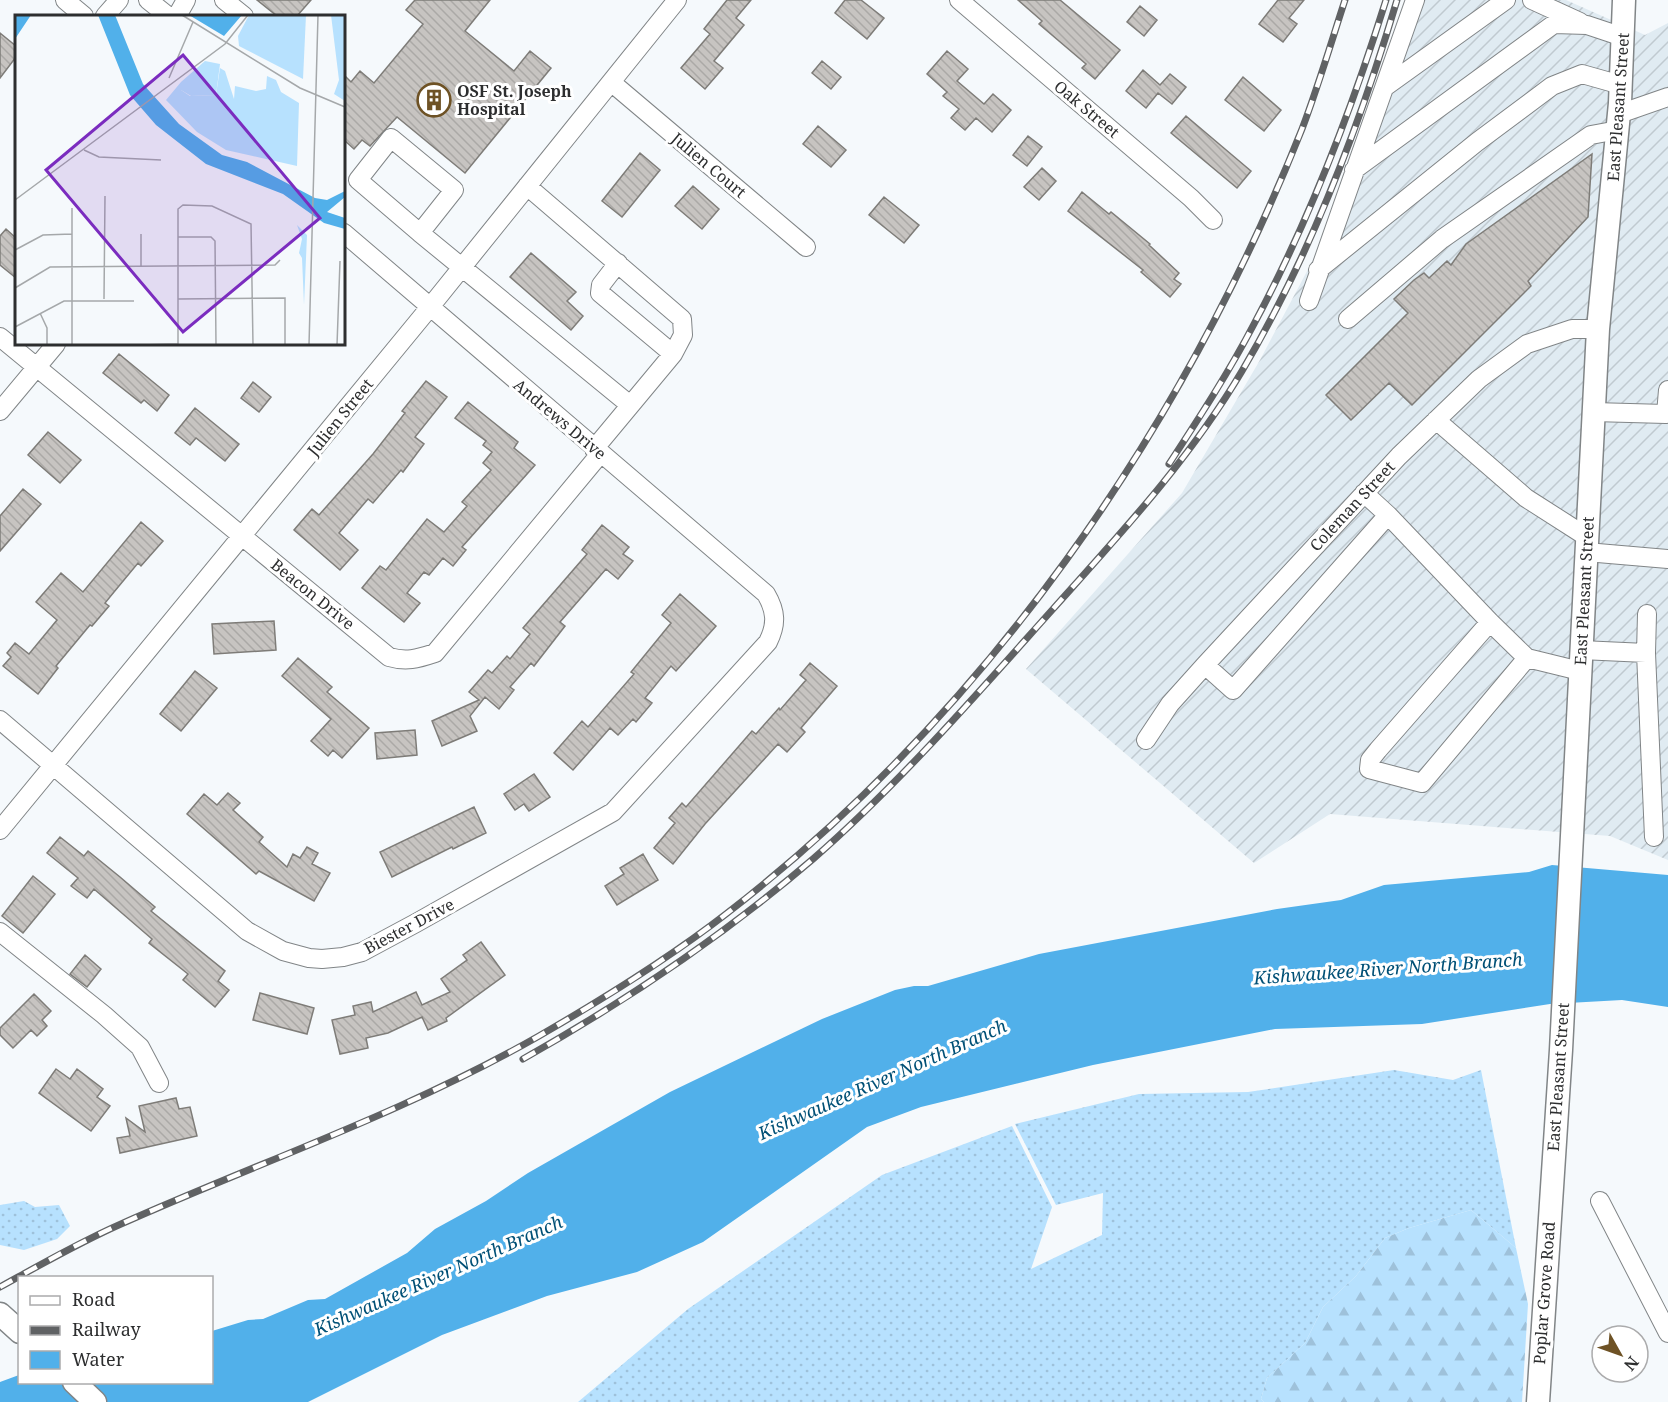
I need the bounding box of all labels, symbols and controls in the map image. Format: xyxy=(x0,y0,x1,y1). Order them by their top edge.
inset map xyxy=(15,15,345,345)
street label: East Pleasant Street xyxy=(1602,31,1634,182)
street label: Oak Street xyxy=(1050,75,1125,143)
place label: OSF St. Joseph Hospital xyxy=(457,80,572,120)
building icon: OSF St. Joseph Hospital xyxy=(416,82,452,118)
street label: Julien Court xyxy=(666,127,751,203)
street label: Julien Street xyxy=(301,373,378,461)
street label: Andrews Drive xyxy=(509,374,611,464)
street label: Coleman Street xyxy=(1304,456,1400,556)
street label: East Pleasant Street xyxy=(1569,516,1599,666)
street label: Beacon Drive xyxy=(267,553,359,635)
street label: Biester Drive xyxy=(360,893,458,959)
water label: Kishwaukee River North Branch xyxy=(1252,947,1524,989)
street label: East Pleasant Street xyxy=(1542,1001,1574,1152)
water label: Kishwaukee River North Branch xyxy=(753,1013,1010,1145)
water label: Kishwaukee River North Branch xyxy=(309,1209,566,1341)
street label: Poplar Grove Road xyxy=(1528,1221,1560,1365)
legend xyxy=(18,1276,213,1384)
text: Road xyxy=(72,1287,115,1311)
text: Railway xyxy=(72,1317,142,1341)
north arrow xyxy=(1590,1324,1650,1384)
text: Water xyxy=(72,1347,125,1371)
text: N xyxy=(1619,1352,1644,1376)

